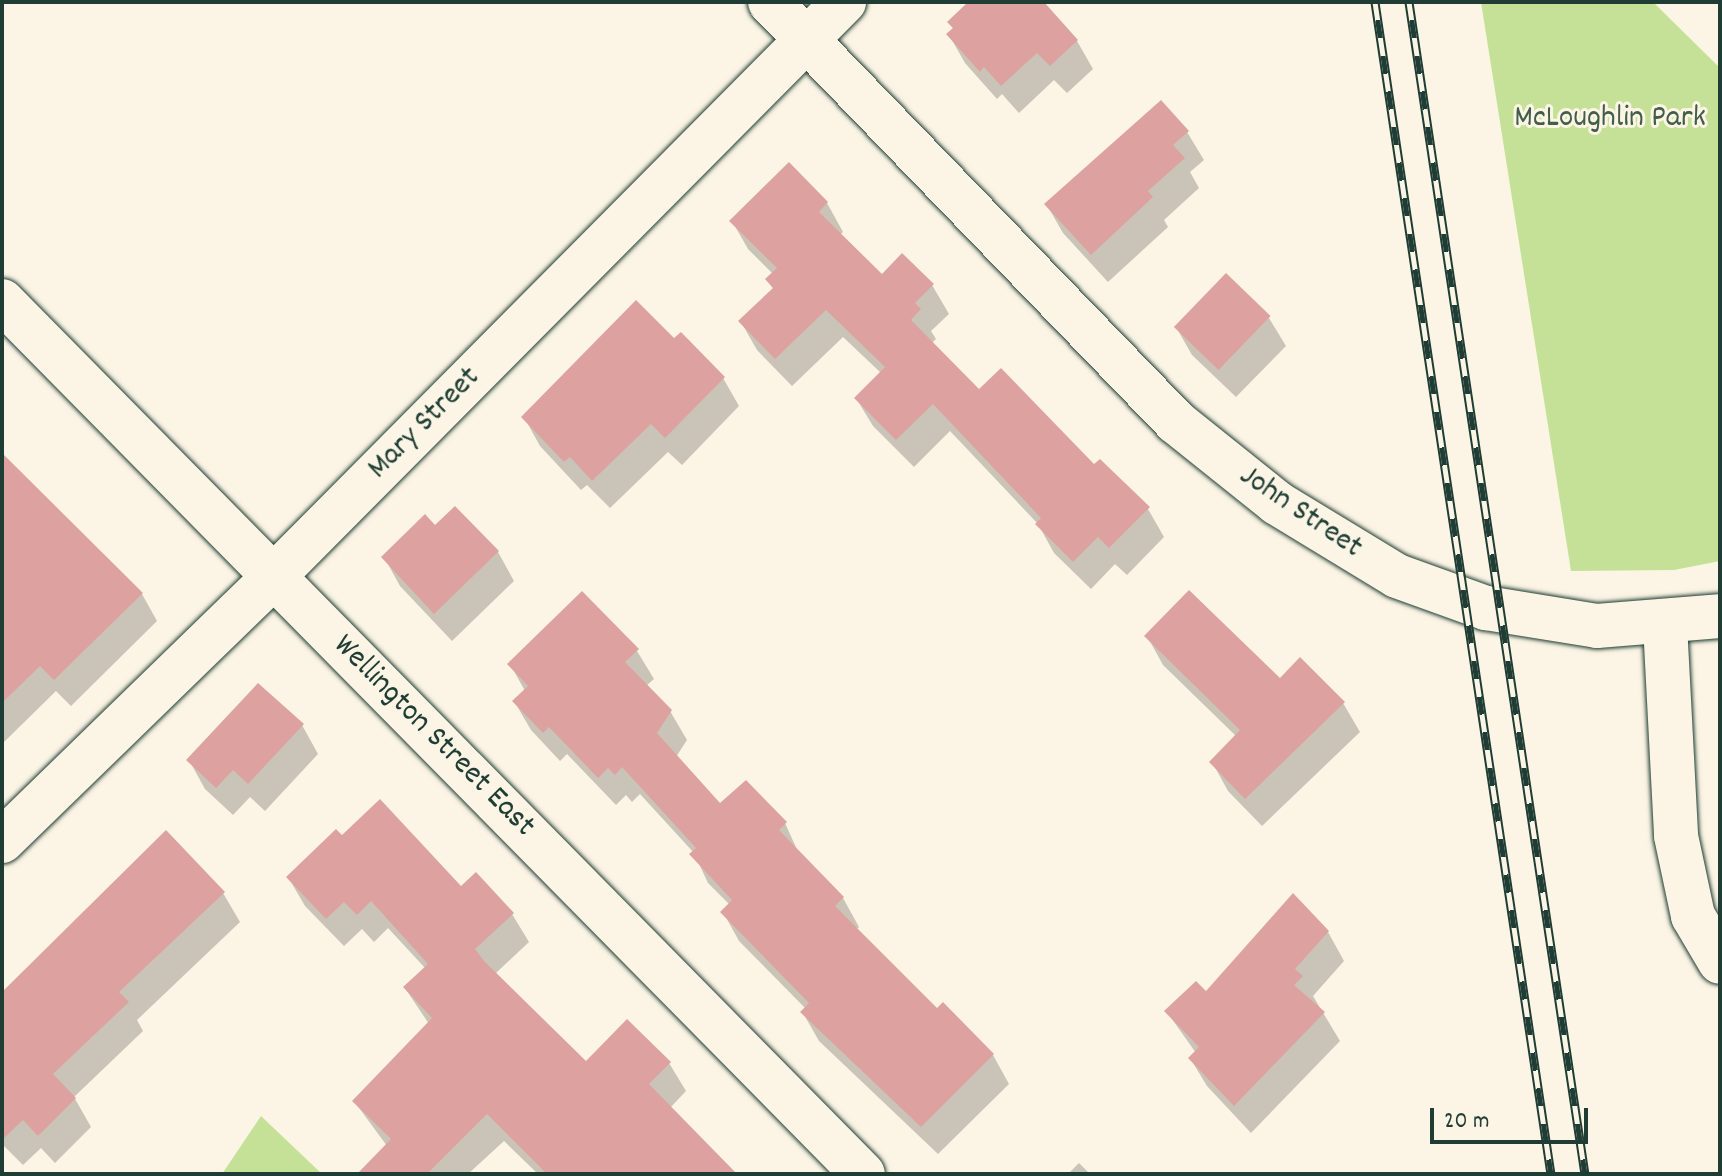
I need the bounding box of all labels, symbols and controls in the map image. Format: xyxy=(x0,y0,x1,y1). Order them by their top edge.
park label: McLoughlin Park xyxy=(1514,100,1706,138)
street label: Mary Street xyxy=(361,360,489,488)
street label: John Street xyxy=(1231,458,1369,568)
street label: Wellington Street East xyxy=(324,628,542,846)
scale bar xyxy=(1434,1092,1592,1142)
text: 20 m xyxy=(1444,1105,1490,1139)

